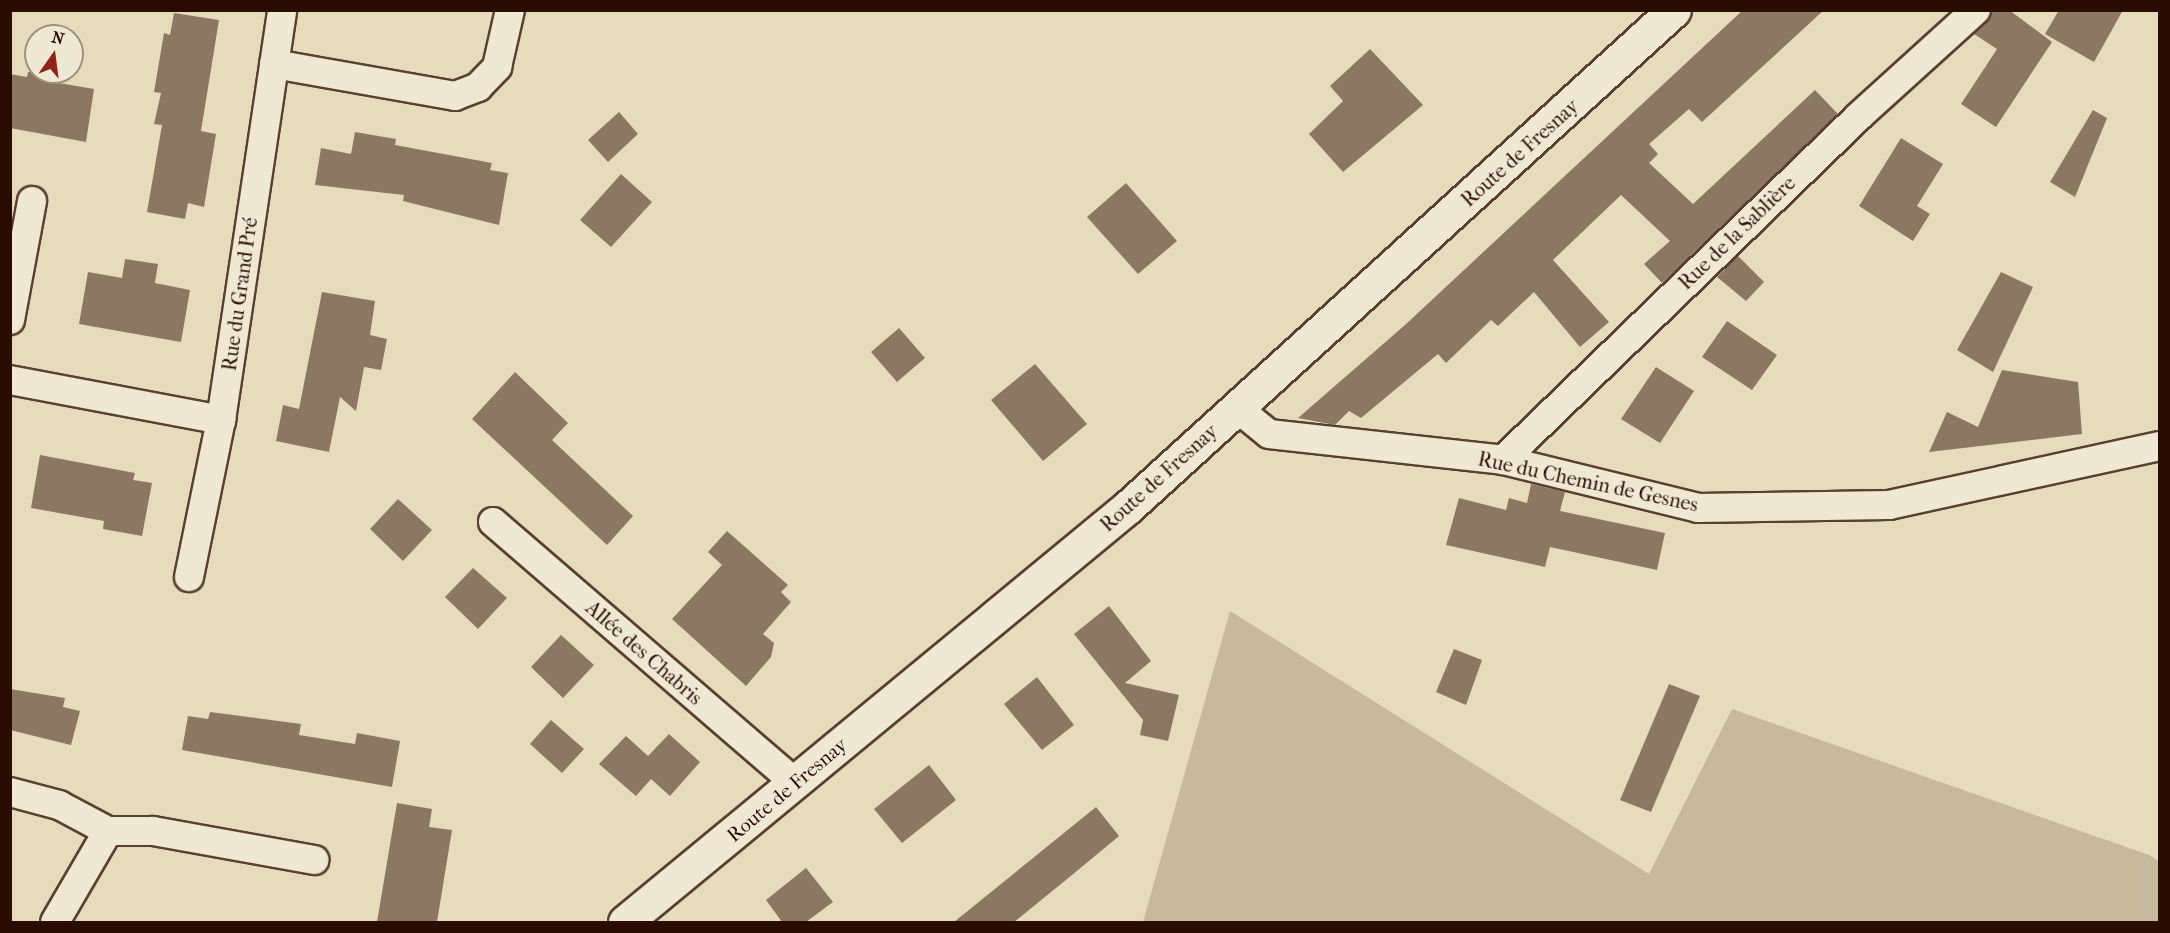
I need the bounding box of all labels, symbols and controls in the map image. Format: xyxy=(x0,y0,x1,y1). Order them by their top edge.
north arrow xyxy=(24,24,84,84)
text: N xyxy=(50,27,66,49)
street label: Route de Fresnay xyxy=(1456,94,1584,212)
street label: Rue de la Sablière xyxy=(1674,171,1800,295)
street label: Rue du Grand Pré xyxy=(217,216,263,372)
street label: Route de Fresnay xyxy=(1095,419,1223,537)
street label: Rue du Chemin de Gesnes xyxy=(1476,447,1700,517)
street label: Allée des Chabris xyxy=(581,596,707,710)
street label: Route de Fresnay xyxy=(722,733,852,847)

